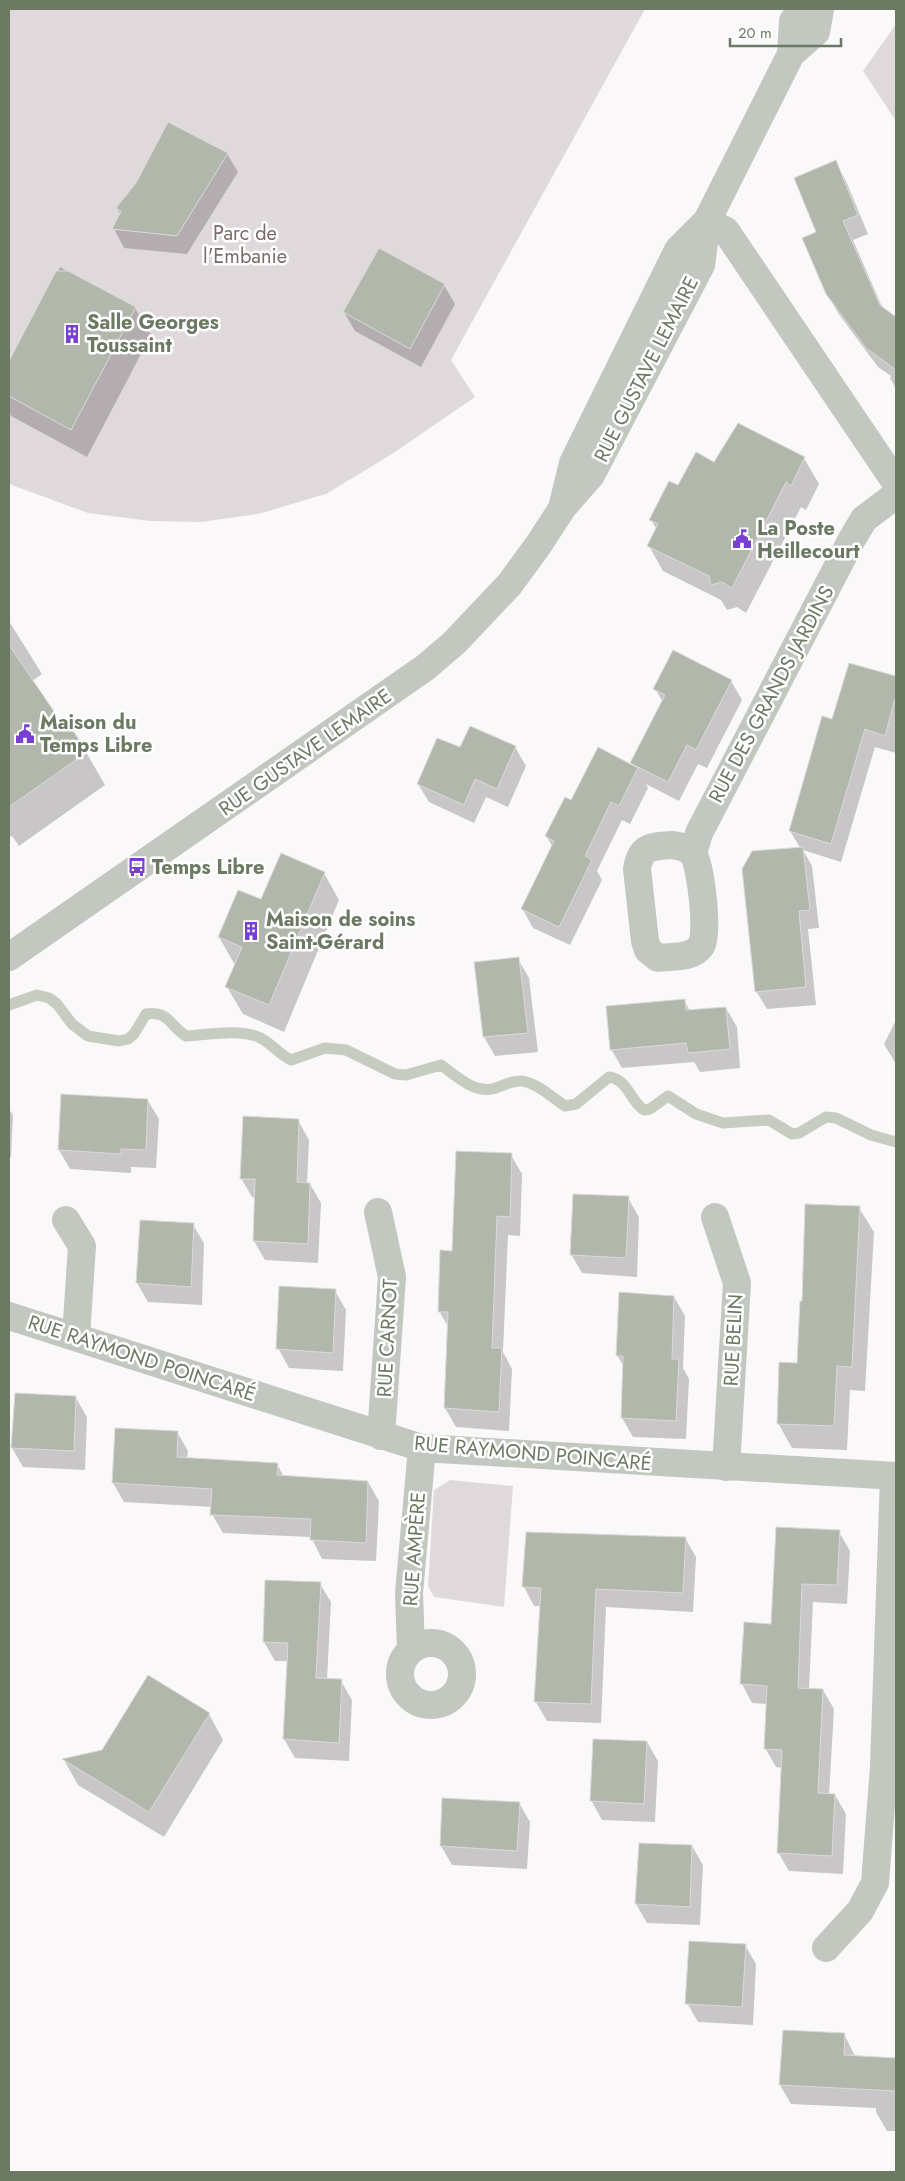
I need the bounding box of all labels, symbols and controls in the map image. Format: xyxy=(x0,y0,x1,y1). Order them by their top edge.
scale bar xyxy=(730,15,841,47)
text: 20 m xyxy=(738,22,772,44)
park label: Parc de l'Embanie xyxy=(203,219,287,271)
street label: RUE GUSTAVE LEMAIRE xyxy=(587,271,706,467)
place label: Salle Georges Toussaint xyxy=(87,308,219,360)
building icon: Salle Georges Toussaint xyxy=(61,323,83,345)
place label: La Poste Heillecourt xyxy=(757,514,860,566)
public building icon: La Poste Heillecourt xyxy=(731,528,753,550)
street label: RUE DES GRANDS JARDINS xyxy=(702,580,841,808)
street label: RUE GUSTAVE LEMAIRE xyxy=(213,682,398,823)
place label: Maison du Temps Libre xyxy=(40,708,152,760)
public building icon: Maison du Temps Libre xyxy=(14,723,36,745)
place label: Temps Libre xyxy=(152,853,264,882)
bus stop icon: Temps Libre xyxy=(126,856,148,878)
place label: Maison de soins Saint-Gérard xyxy=(266,905,415,957)
building icon: Maison de soins Saint-Gérard xyxy=(240,920,262,942)
street label: RUE CARNOT xyxy=(370,1277,405,1398)
street label: RUE BELIN xyxy=(717,1293,750,1387)
street label: RUE RAYMOND POINCARÉ xyxy=(24,1308,260,1409)
street label: RUE RAYMOND POINCARÉ xyxy=(413,1429,653,1478)
street label: RUE AMPÈRE xyxy=(396,1491,433,1607)

